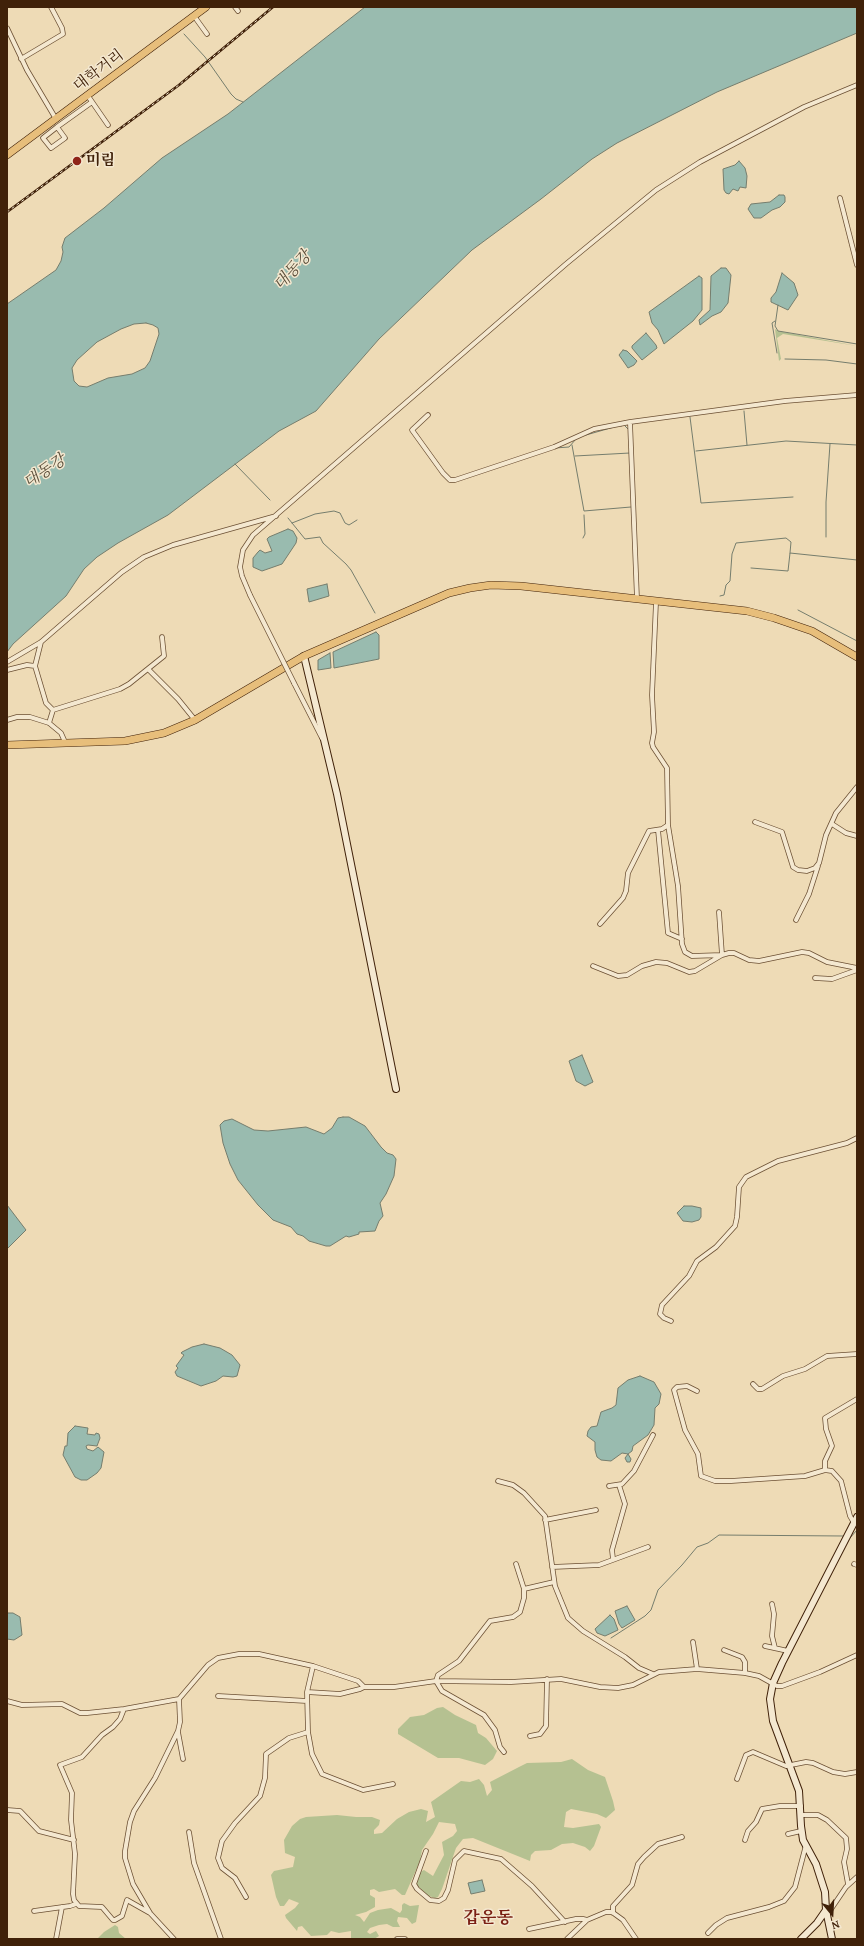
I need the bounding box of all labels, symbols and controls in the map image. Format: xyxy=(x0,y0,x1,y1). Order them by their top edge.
street label: 대학거리 xyxy=(70,46,128,96)
place label: 미림 xyxy=(86,152,115,170)
marker: 미림 xyxy=(71,155,83,167)
water label: 대동강 xyxy=(270,247,316,295)
water label: 대동강 xyxy=(20,451,70,493)
north arrow xyxy=(812,1894,852,1934)
district label: 갑운동 xyxy=(463,1909,513,1929)
text: N xyxy=(830,1917,842,1934)

